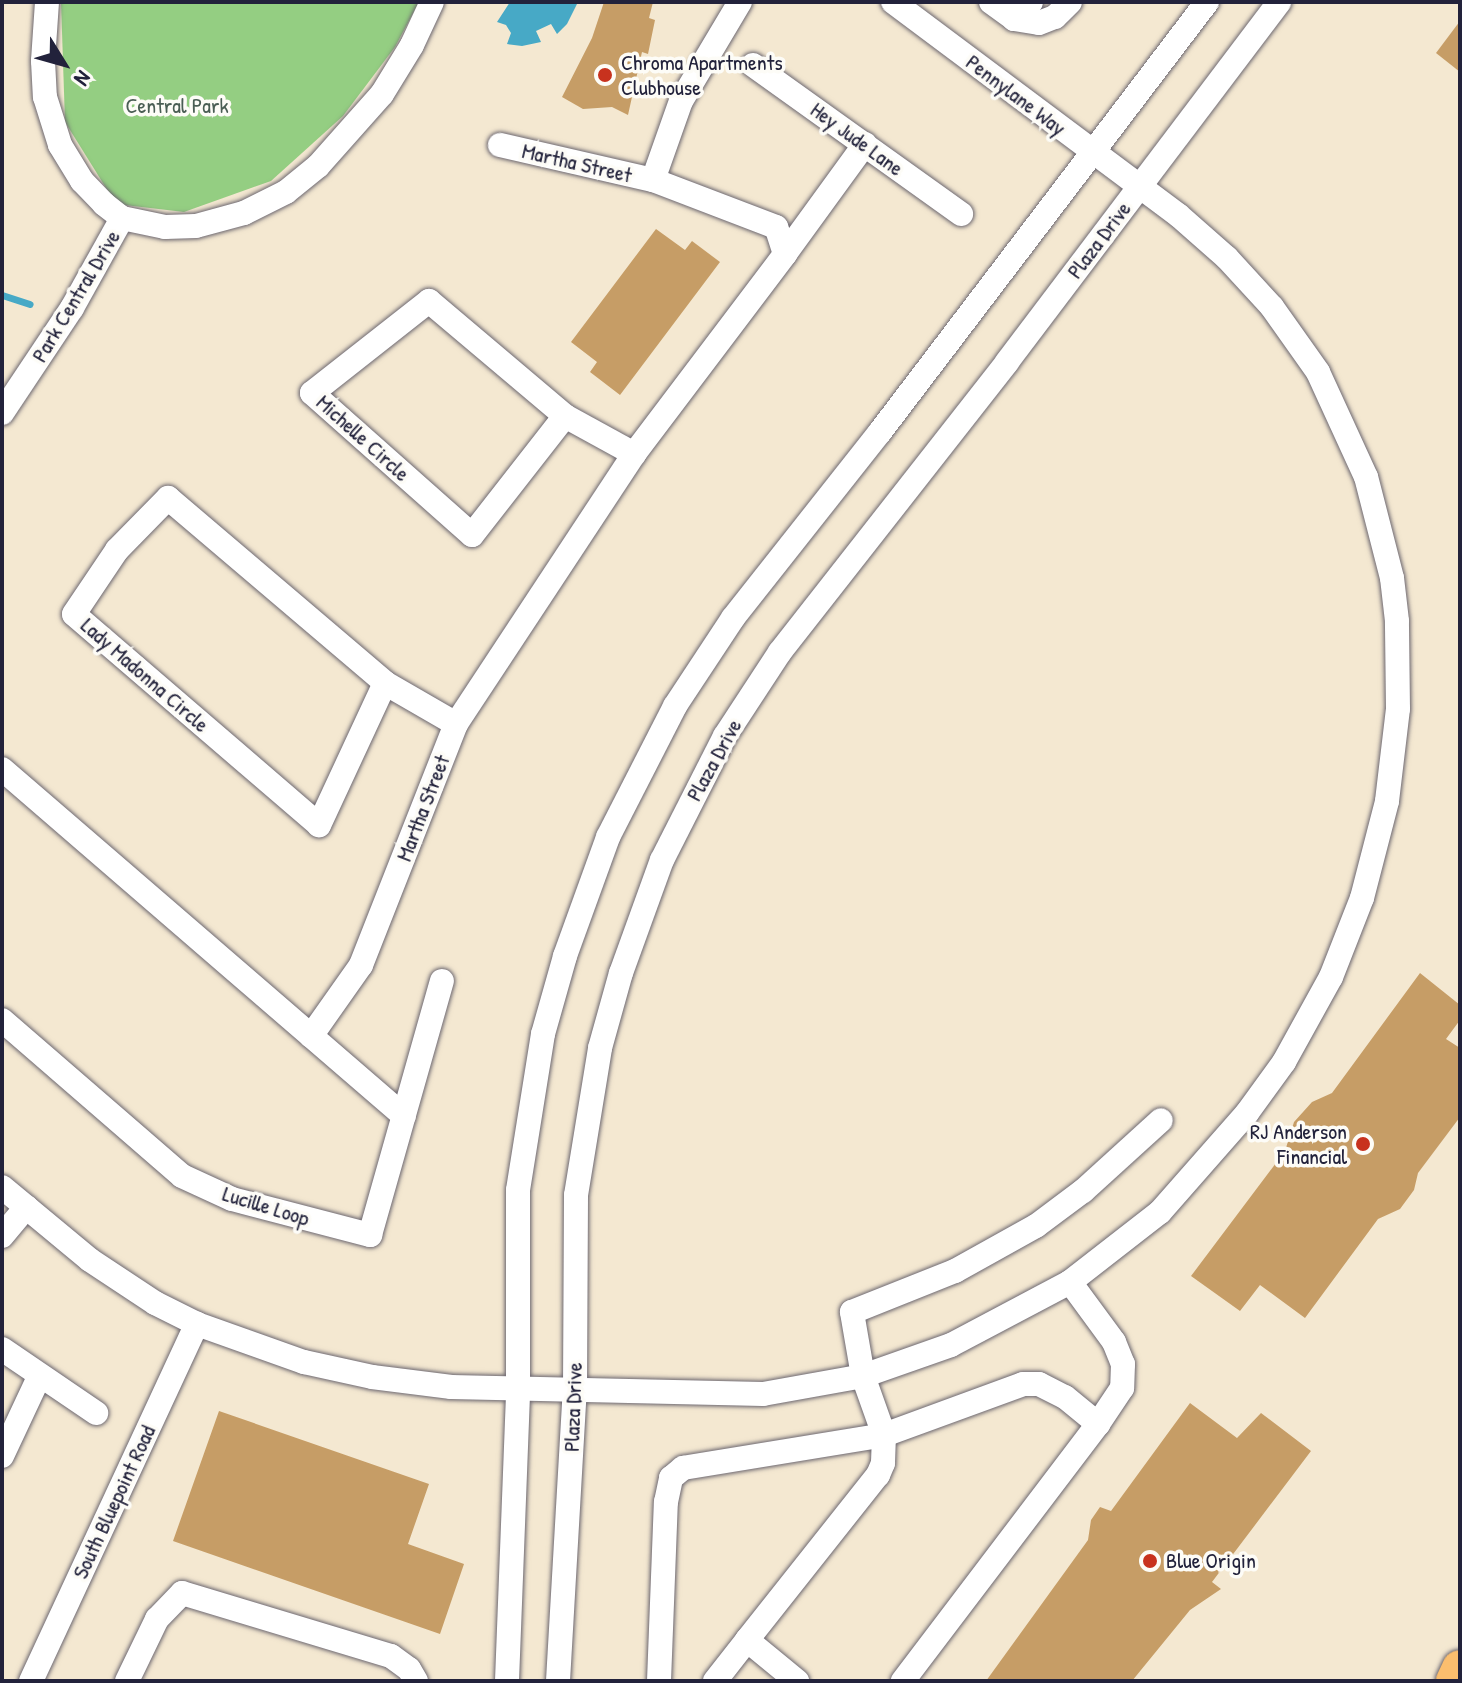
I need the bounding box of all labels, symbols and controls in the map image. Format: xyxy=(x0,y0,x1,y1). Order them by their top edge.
north arrow xyxy=(24,24,104,104)
place label: Chroma Apartments Clubhouse xyxy=(621,49,783,100)
street label: Pennylane Way xyxy=(961,49,1071,141)
text: N xyxy=(68,65,99,92)
marker: Chroma Apartments Clubhouse xyxy=(596,66,614,84)
park label: Central Park xyxy=(125,93,229,119)
street label: Hey Jude Lane xyxy=(805,97,909,181)
street label: Martha Street xyxy=(520,138,634,188)
street label: Plaza Drive xyxy=(1062,196,1136,284)
street label: Park Central Drive xyxy=(26,225,126,367)
street label: Michelle Circle xyxy=(311,389,415,487)
street label: Lady Madonna Circle xyxy=(76,612,214,738)
street label: Plaza Drive xyxy=(681,714,747,806)
street label: Martha Street xyxy=(391,751,455,865)
place label: RJ Anderson Financial xyxy=(1250,1118,1347,1170)
marker: RJ Anderson Financial xyxy=(1354,1135,1372,1153)
street label: Lucille Loop xyxy=(220,1180,312,1232)
street label: Plaza Drive xyxy=(558,1362,588,1452)
street label: South Bluepoint Road xyxy=(67,1421,161,1583)
place label: Blue Origin xyxy=(1166,1548,1256,1574)
marker: Blue Origin xyxy=(1141,1552,1159,1570)

